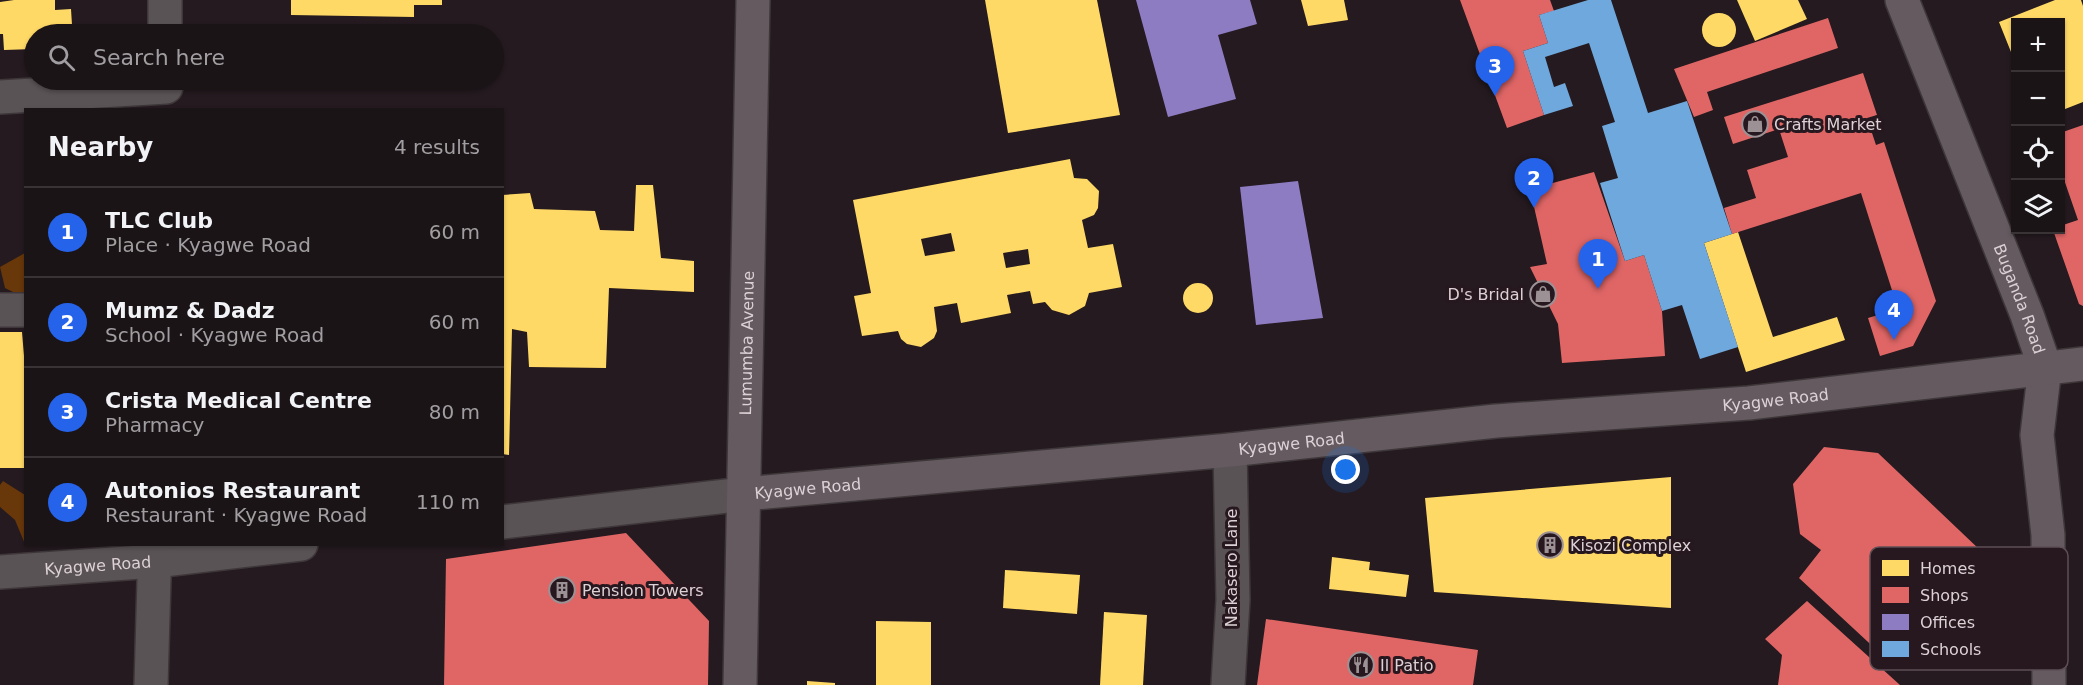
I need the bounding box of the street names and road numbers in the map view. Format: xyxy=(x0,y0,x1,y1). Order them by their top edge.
street label: Buganda Road xyxy=(1990,241,2049,356)
street label: Lumumba Avenue xyxy=(736,271,757,416)
street label: Kyagwe Road xyxy=(1722,384,1830,414)
street label: Kyagwe Road xyxy=(1237,428,1346,459)
street label: Kyagwe Road xyxy=(754,474,862,503)
street label: Nakasero Lane xyxy=(1222,509,1241,627)
street label: Kyagwe Road xyxy=(44,552,152,578)

